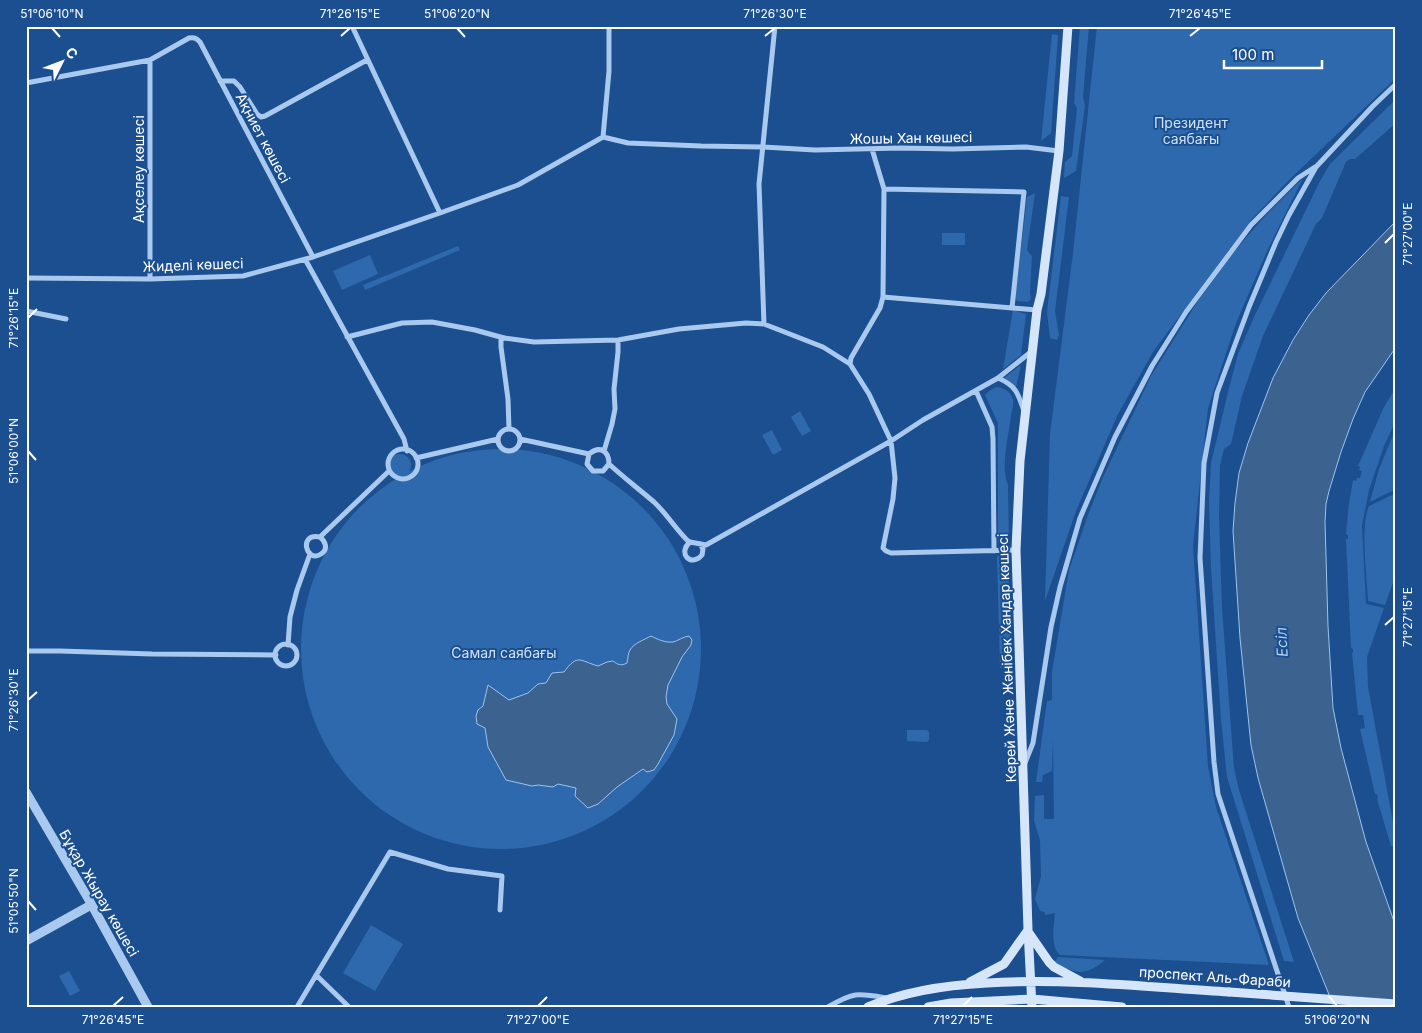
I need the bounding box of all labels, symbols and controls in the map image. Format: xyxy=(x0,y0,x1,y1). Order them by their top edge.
text: 51°06'10"N xyxy=(20,6,84,21)
text: 71°26'15"E xyxy=(320,6,380,21)
text: 51°06'20"N xyxy=(424,6,490,21)
text: 71°26'30"E xyxy=(743,6,807,21)
text: 71°26'45"E xyxy=(1169,6,1231,21)
north arrow xyxy=(38,38,88,88)
scale bar xyxy=(1224,38,1322,70)
text: С xyxy=(62,43,82,63)
text: 100 m xyxy=(1232,45,1274,64)
street label: Ақниет көшесі xyxy=(233,90,294,186)
park label: Президент саябағы xyxy=(1154,114,1229,147)
street label: Ақселеу көшесі xyxy=(130,115,147,223)
street label: Жошы Хан көшесі xyxy=(849,128,973,147)
text: 71°27'00"E xyxy=(1400,203,1415,265)
street label: Жиделі көшесі xyxy=(142,254,244,275)
text: 71°26'15"E xyxy=(6,288,21,348)
text: 51°06'00"N xyxy=(6,418,21,484)
street label: Керей Және Жәнібек Хандар көшесі xyxy=(994,533,1019,783)
text: 71°27'15"E xyxy=(1400,587,1415,647)
water label: Есіл xyxy=(1271,626,1292,657)
park label: Самал саябағы xyxy=(451,644,557,661)
text: 71°26'30"E xyxy=(6,668,21,732)
street label: Бұқар Жырау көшесі xyxy=(56,826,143,959)
text: 51°05'50"N xyxy=(6,868,21,934)
street label: проспект Аль-Фараби xyxy=(1139,963,1292,990)
text: 71°26'45"E xyxy=(82,1012,144,1027)
text: 71°27'00"E xyxy=(507,1012,569,1027)
text: 71°27'15"E xyxy=(933,1012,993,1027)
text: 51°06'20"N xyxy=(1304,1012,1370,1027)

